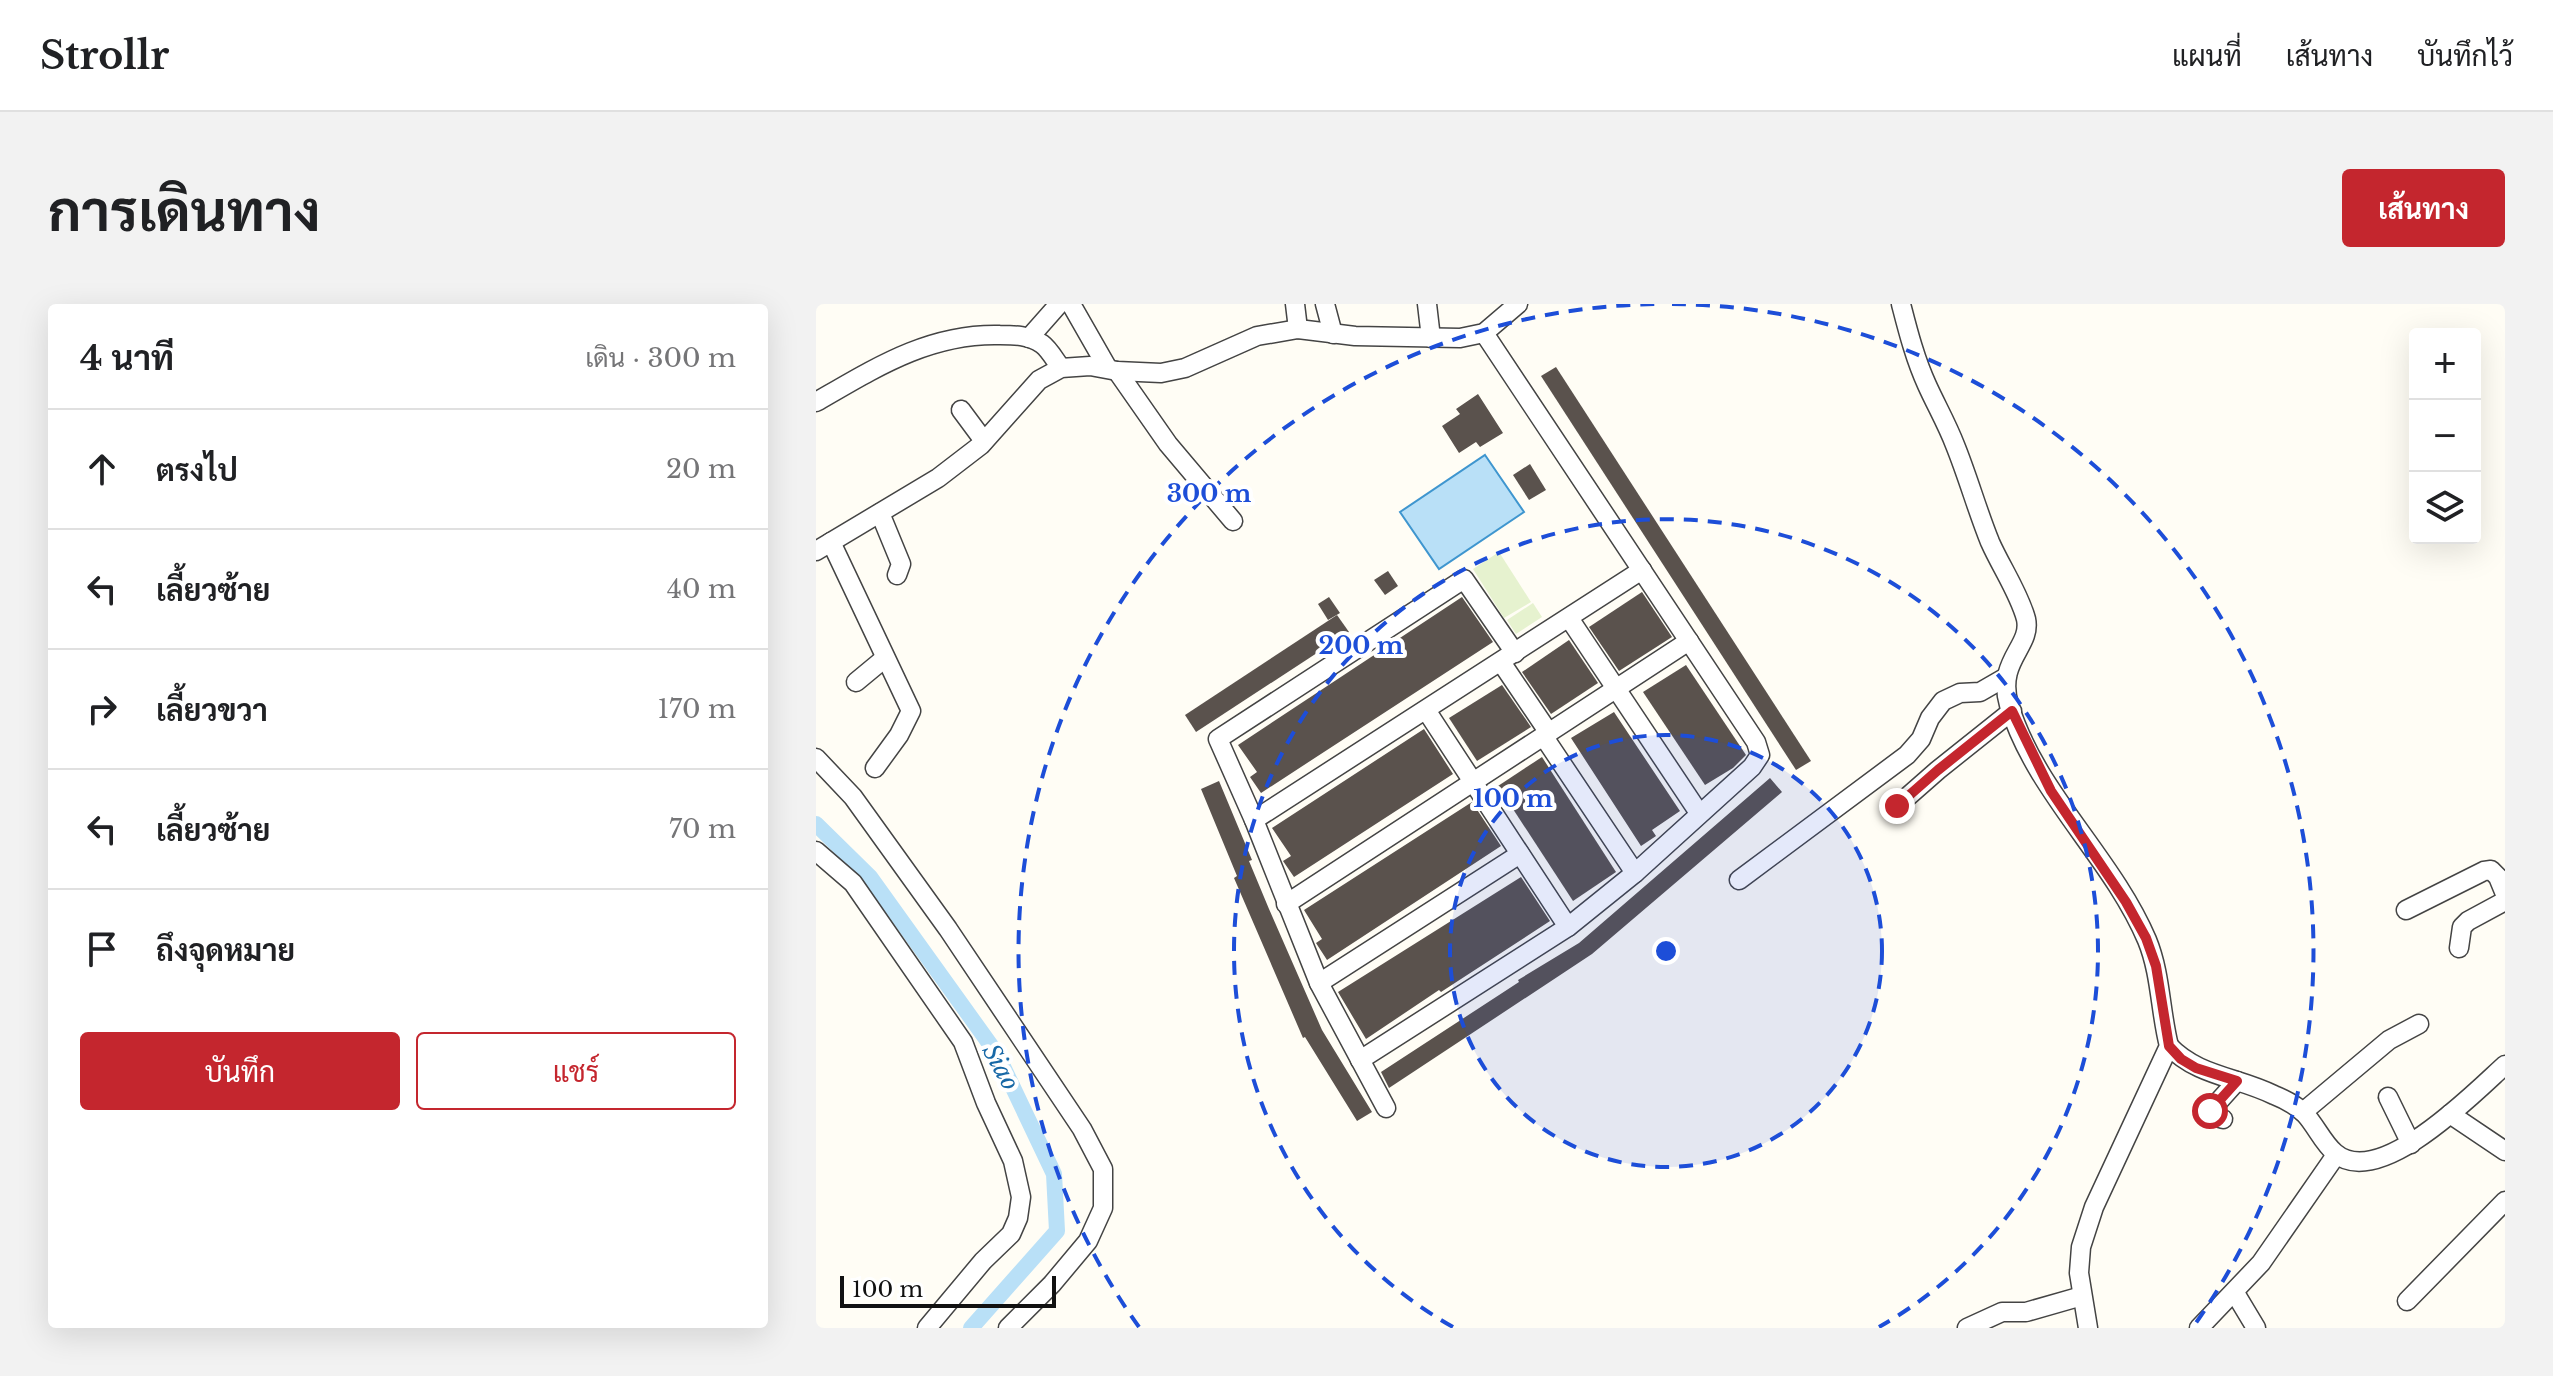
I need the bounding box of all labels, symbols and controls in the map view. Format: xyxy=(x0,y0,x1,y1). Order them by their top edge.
text: Strollr xyxy=(40,32,169,79)
text: แผนที่ xyxy=(2172,39,2242,74)
text: เส้นทาง xyxy=(2286,39,2373,74)
text: บันทึกไว้ xyxy=(2417,39,2513,74)
button: เส้นทาง xyxy=(2342,169,2505,247)
text: การเดินทาง xyxy=(48,177,320,246)
map controls xyxy=(2409,328,2481,544)
button: + xyxy=(2409,328,2481,400)
text: 4 นาที xyxy=(80,337,174,379)
text: เดิน · 300 m xyxy=(585,342,736,374)
button: − xyxy=(2409,400,2481,472)
icon: ahead xyxy=(80,447,124,491)
text: ตรงไป xyxy=(156,452,238,489)
text: 20 m xyxy=(666,453,736,485)
button: layers xyxy=(2409,472,2481,544)
text: 300 m xyxy=(1167,479,1252,508)
icon: left xyxy=(80,567,124,611)
text: เลี้ยวซ้าย xyxy=(156,572,270,609)
text: 40 m xyxy=(667,573,736,605)
text: 200 m xyxy=(1319,631,1404,660)
icon: right xyxy=(80,687,124,731)
text: เลี้ยวขวา xyxy=(156,692,268,729)
text: 170 m xyxy=(657,693,736,725)
text: 100 m xyxy=(1473,784,1553,813)
route end xyxy=(1879,788,1915,824)
icon: left xyxy=(80,807,124,851)
text: เลี้ยวซ้าย xyxy=(156,812,270,849)
text: 70 m xyxy=(669,813,736,845)
icon: arrive xyxy=(80,927,124,971)
text: ถึงจุดหมาย xyxy=(156,932,295,969)
centre of rings xyxy=(1652,937,1680,965)
button: บันทึก xyxy=(80,1032,400,1110)
button: แชร์ xyxy=(416,1032,736,1110)
water label: Siao xyxy=(977,1039,1025,1095)
route start xyxy=(2192,1093,2228,1129)
scale bar xyxy=(840,1272,1056,1308)
text: 100 m xyxy=(852,1276,923,1303)

